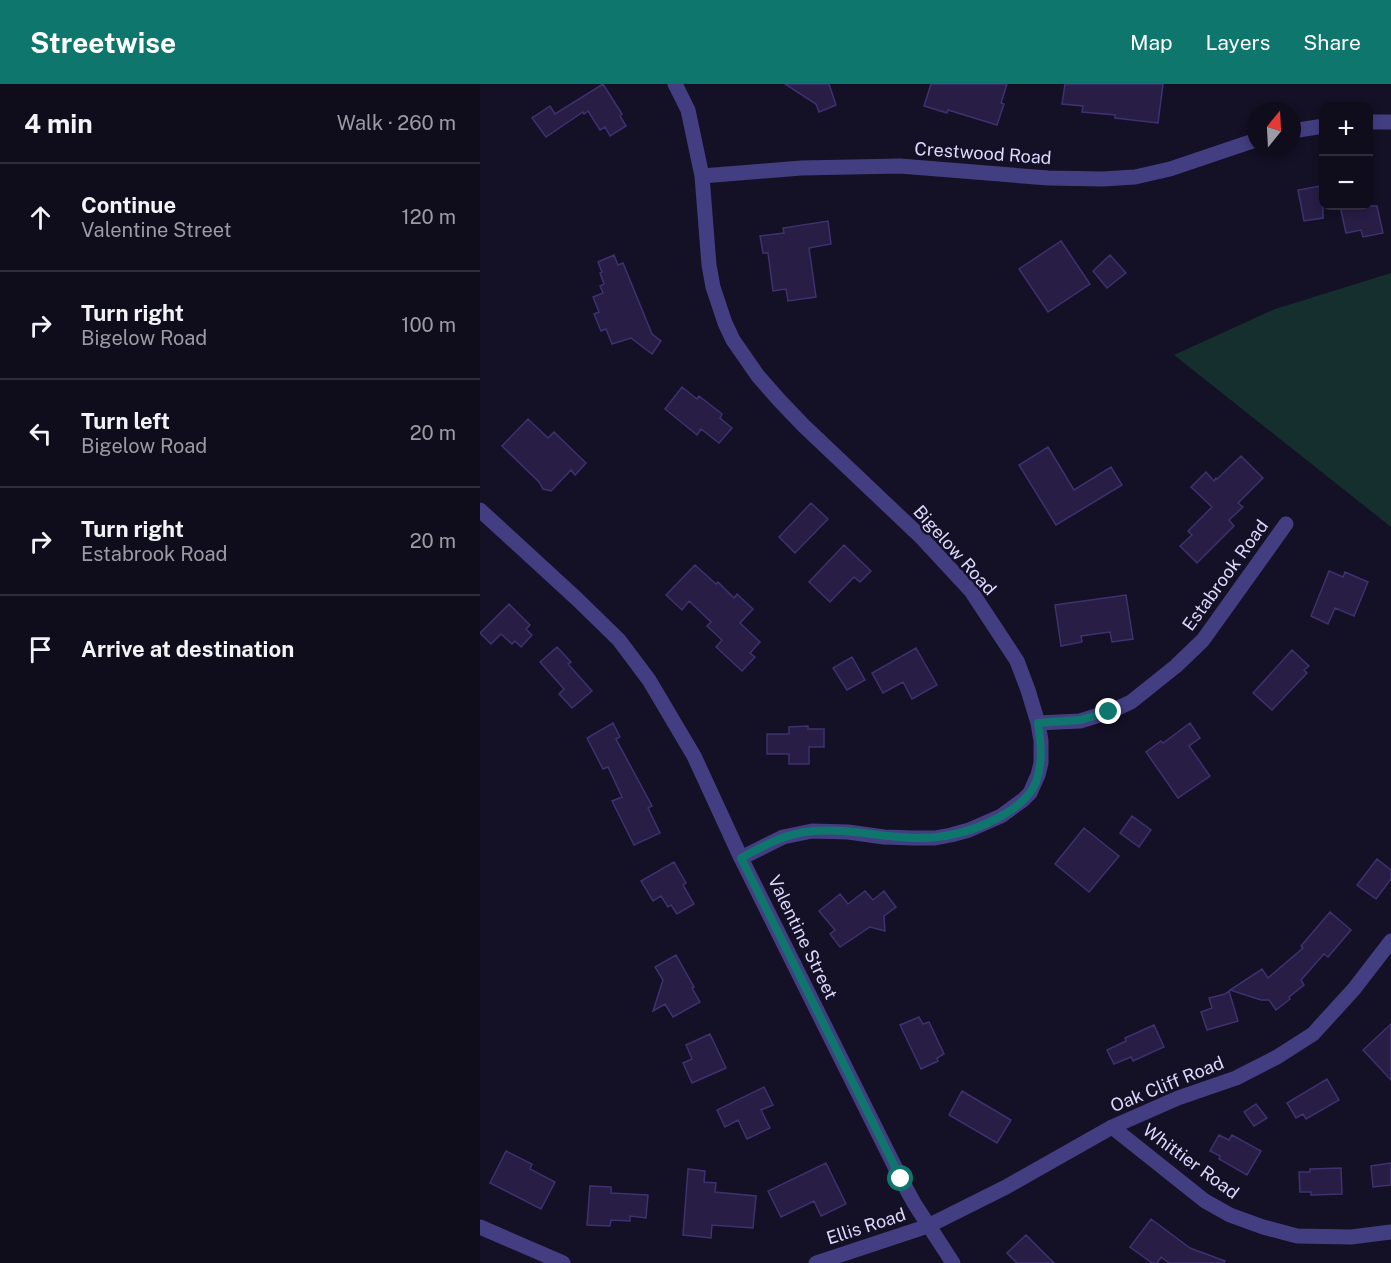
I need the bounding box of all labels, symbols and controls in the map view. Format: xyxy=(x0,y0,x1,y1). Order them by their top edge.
text: Streetwise xyxy=(30,26,176,59)
text: Map xyxy=(1130,30,1173,55)
text: Layers xyxy=(1206,30,1270,55)
text: Share xyxy=(1303,30,1361,55)
north arrow xyxy=(1247,102,1301,156)
map controls xyxy=(1319,102,1373,210)
button: + xyxy=(1319,102,1373,156)
text: 4 min xyxy=(24,108,93,139)
text: Walk · 260 m xyxy=(337,111,456,135)
street label: Crestwood Road xyxy=(914,138,1052,168)
button: − xyxy=(1319,156,1373,210)
text: Continue xyxy=(81,192,176,218)
icon: ahead xyxy=(24,201,57,234)
text: 120 m xyxy=(402,205,456,229)
text: Valentine Street xyxy=(81,218,232,242)
text: Turn right xyxy=(81,300,184,326)
icon: right xyxy=(24,309,57,342)
text: 100 m xyxy=(401,313,456,337)
text: Bigelow Road xyxy=(81,326,207,350)
text: Turn left xyxy=(81,408,170,434)
icon: left xyxy=(24,417,57,450)
text: 20 m xyxy=(410,421,456,445)
text: Bigelow Road xyxy=(81,434,207,458)
street label: Bigelow Road xyxy=(909,501,1001,599)
street label: Estabrook Road xyxy=(1178,515,1272,635)
text: Turn right xyxy=(81,516,184,542)
icon: right xyxy=(24,525,57,558)
text: 20 m xyxy=(410,529,456,553)
text: Estabrook Road xyxy=(81,542,228,566)
icon: arrive xyxy=(24,633,57,666)
text: Arrive at destination xyxy=(81,636,294,662)
route end xyxy=(1095,698,1121,724)
street label: Valentine Street xyxy=(764,872,842,1002)
street label: Oak Cliff Road xyxy=(1107,1052,1227,1116)
street label: Whittier Road xyxy=(1139,1119,1243,1203)
route start xyxy=(887,1165,913,1191)
street label: Ellis Road xyxy=(824,1203,908,1249)

